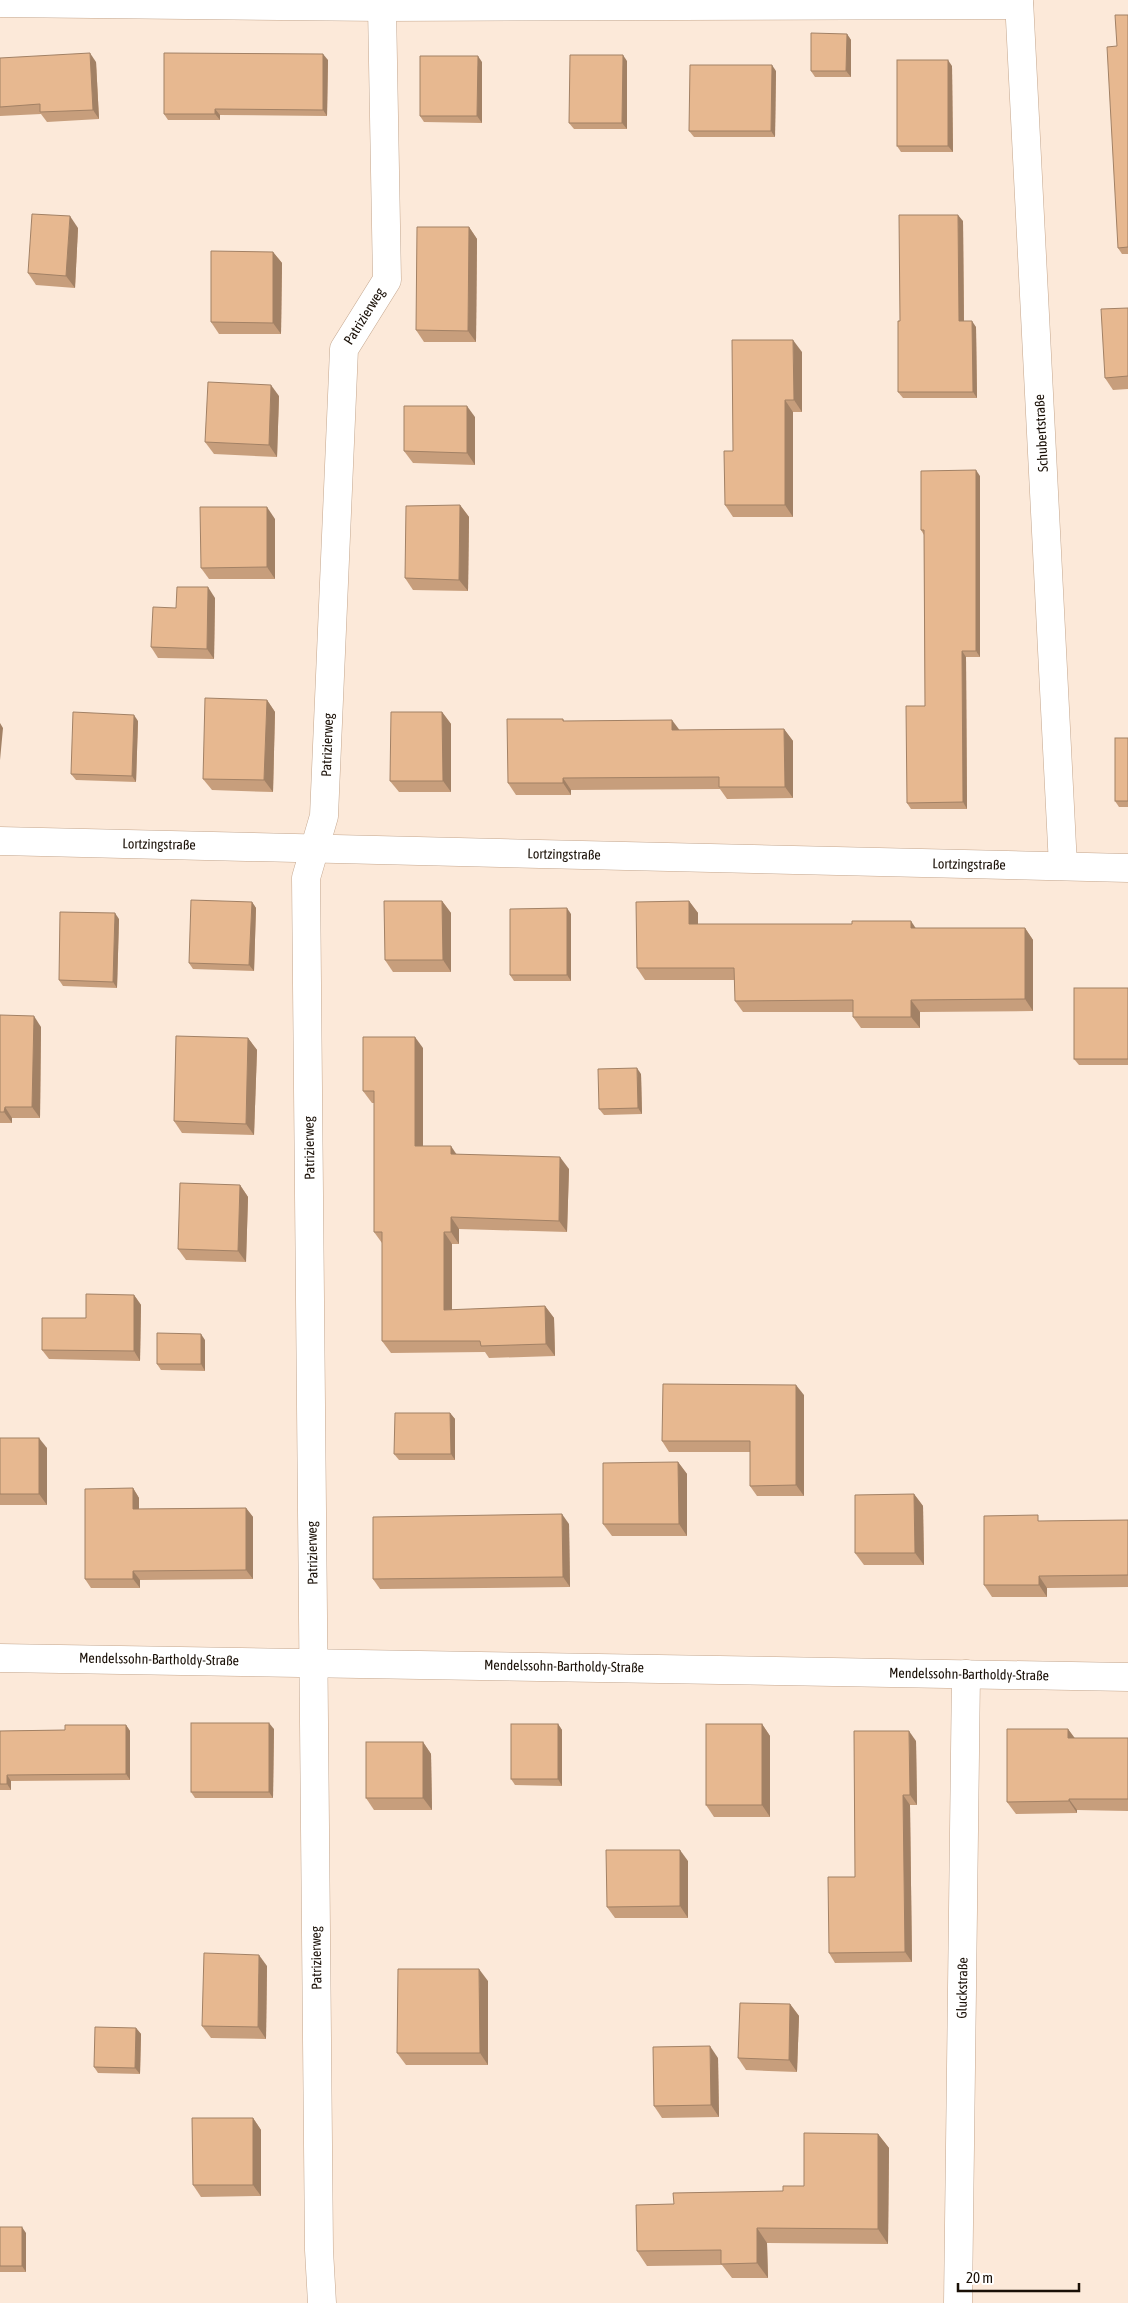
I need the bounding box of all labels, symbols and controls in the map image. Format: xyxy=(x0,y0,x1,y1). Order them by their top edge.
street label: Patrizierweg xyxy=(340,285,388,347)
street label: Schubertstraße xyxy=(1031,394,1051,472)
street label: Patrizierweg xyxy=(318,713,336,777)
street label: Lortzingstraße xyxy=(122,835,196,853)
street label: Lortzingstraße xyxy=(527,845,601,863)
street label: Lortzingstraße xyxy=(932,855,1006,873)
street label: Patrizierweg xyxy=(300,1116,318,1180)
street label: Patrizierweg xyxy=(303,1521,321,1585)
street label: Mendelssohn-Bartholdy-Straße xyxy=(79,1650,239,1668)
street label: Mendelssohn-Bartholdy-Straße xyxy=(484,1657,644,1675)
street label: Mendelssohn-Bartholdy-Straße xyxy=(889,1665,1049,1683)
street label: Patrizierweg xyxy=(307,1926,325,1990)
street label: Gluckstraße xyxy=(953,1957,971,2019)
scale bar xyxy=(958,2260,1079,2292)
text: 20 m xyxy=(966,2269,993,2286)

